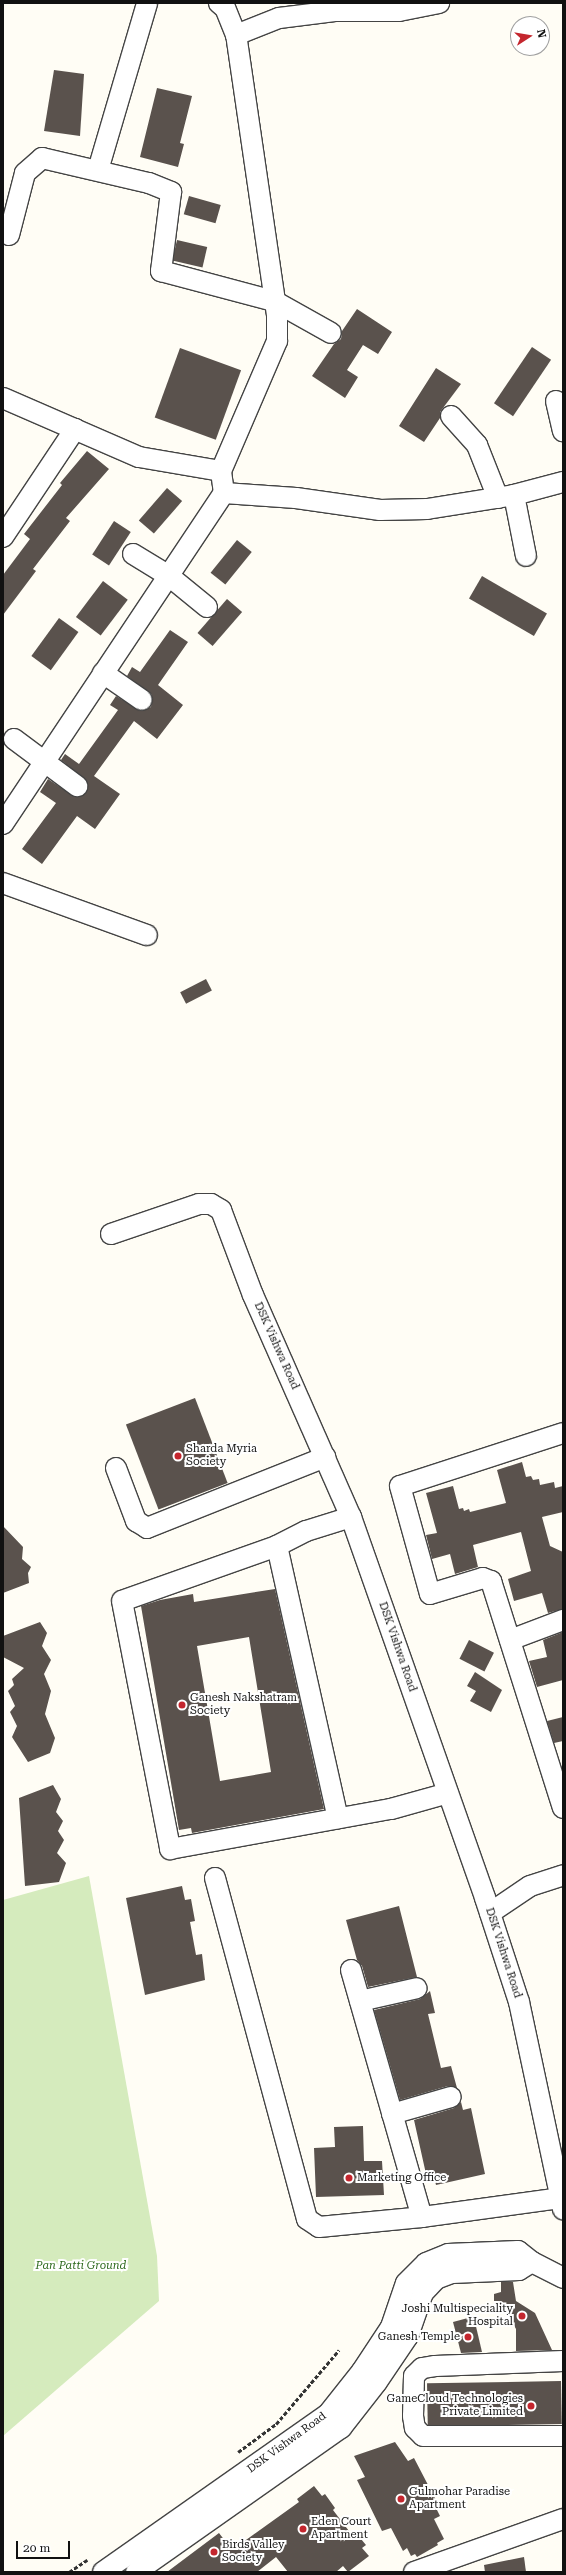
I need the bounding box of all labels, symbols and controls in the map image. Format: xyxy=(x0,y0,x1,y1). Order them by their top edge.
north arrow xyxy=(510,16,550,56)
text: N xyxy=(534,28,548,39)
street label: DSK Vishwa Road xyxy=(251,1300,301,1392)
place label: Sharda Myria Society xyxy=(186,1443,257,1469)
marker: Sharda Myria Society xyxy=(173,1451,183,1461)
street label: DSK Vishwa Road xyxy=(375,1600,419,1694)
place label: Ganesh Nakshatram Society xyxy=(190,1692,297,1718)
marker: Ganesh Nakshatram Society xyxy=(177,1700,187,1710)
street label: DSK Vishwa Road xyxy=(482,1906,524,2000)
place label: Marketing Office xyxy=(357,2171,446,2185)
marker: Marketing Office xyxy=(344,2173,354,2183)
park label: Pan Patti Ground xyxy=(36,2259,126,2273)
place label: Joshi Multispeciality Hospital xyxy=(402,2303,513,2329)
marker: Joshi Multispeciality Hospital xyxy=(516,2310,528,2322)
place label: Ganesh Temple xyxy=(378,2330,460,2344)
marker: Ganesh Temple xyxy=(463,2332,473,2342)
place label: GameCloud Technologies Private Limited xyxy=(387,2393,523,2419)
marker: GameCloud Technologies Private Limited xyxy=(526,2401,536,2411)
street label: DSK Vishwa Road xyxy=(245,2410,329,2476)
place label: Gulmohar Paradise Apartment xyxy=(409,2486,510,2512)
marker: Gulmohar Paradise Apartment xyxy=(396,2494,406,2504)
place label: Eden Court Apartment xyxy=(311,2516,371,2542)
marker: Eden Court Apartment xyxy=(298,2524,308,2534)
scale bar xyxy=(18,2533,72,2559)
place label: Birds Valley Society xyxy=(222,2539,285,2565)
text: 20 m xyxy=(23,2541,50,2555)
marker: Birds Valley Society xyxy=(209,2547,219,2557)

